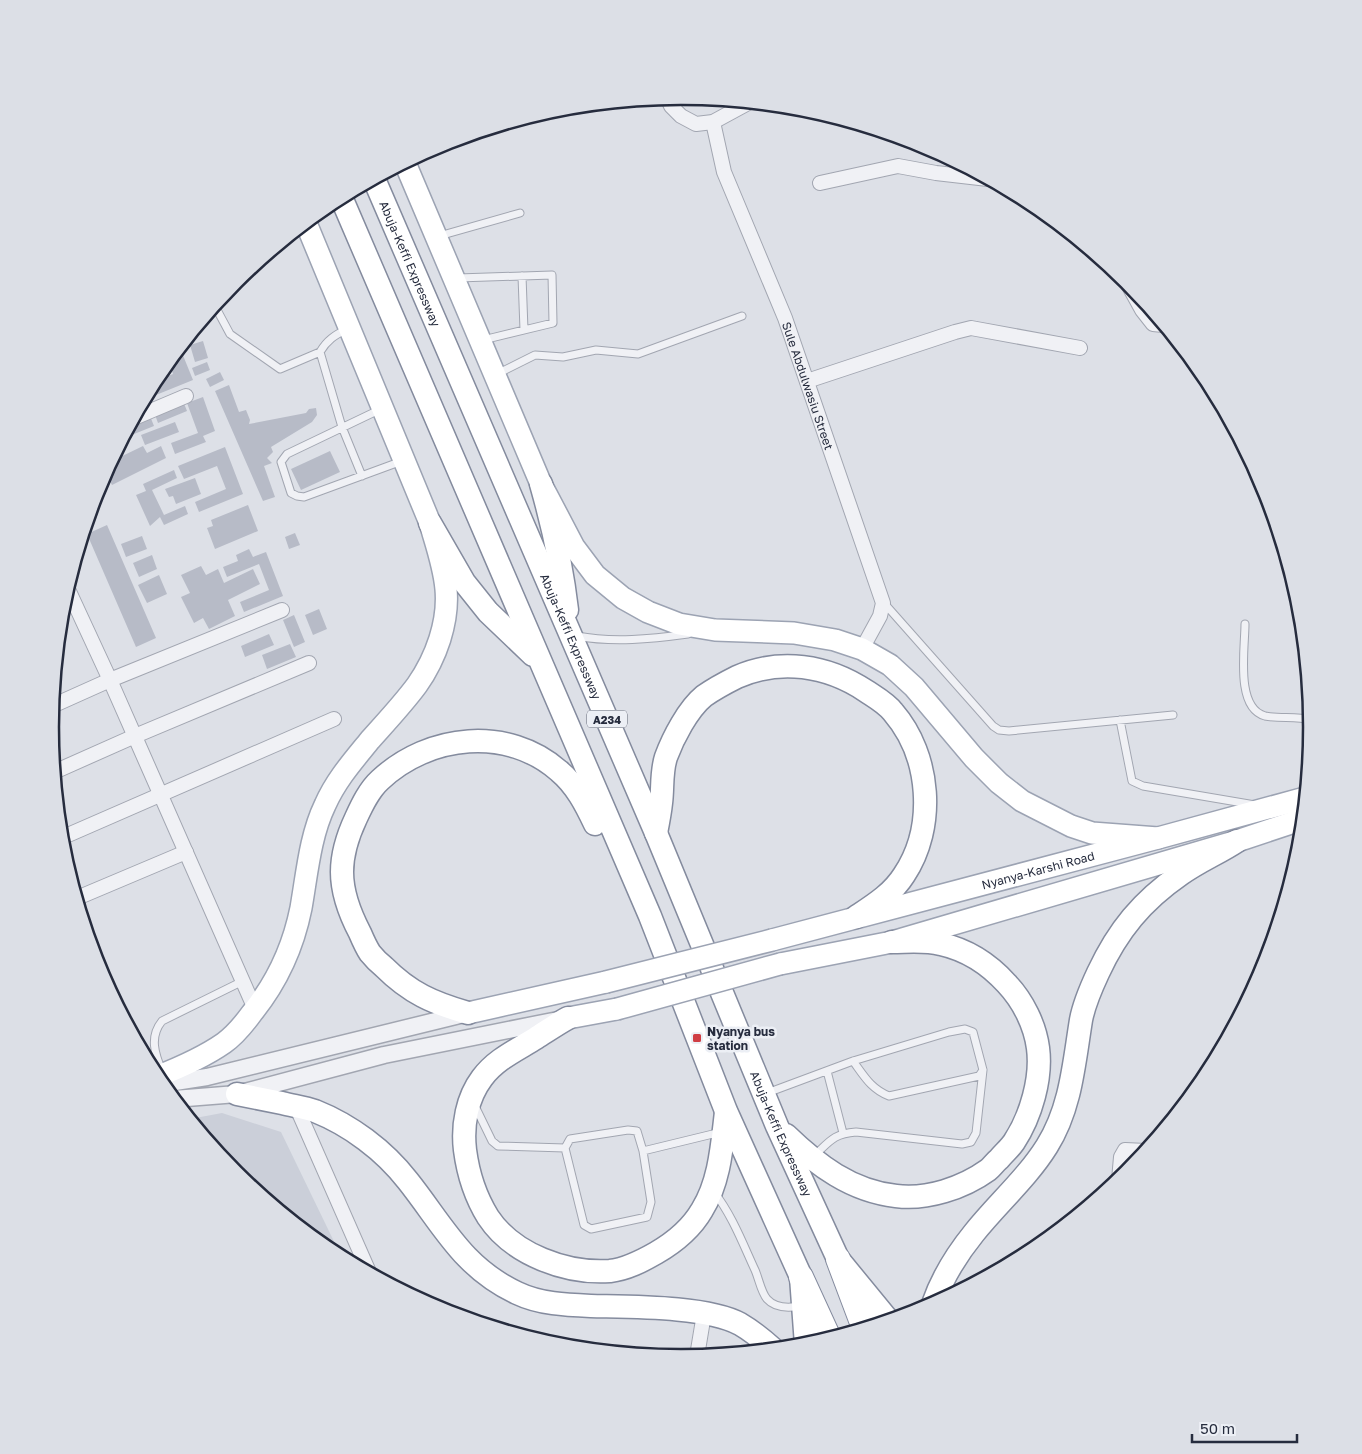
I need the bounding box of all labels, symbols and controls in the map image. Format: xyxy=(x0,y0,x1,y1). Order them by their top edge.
street label: Abuja-Keffi Expressway xyxy=(377,198,444,329)
street label: Sule Abdulwasiu Street xyxy=(779,320,837,452)
street label: Abuja-Keffi Expressway xyxy=(537,571,605,702)
road number: A234 xyxy=(587,711,627,728)
street label: Nyanya-Karshi Road xyxy=(980,848,1096,892)
place label: Nyanya bus station xyxy=(707,1024,775,1053)
marker: Nyanya bus station xyxy=(691,1032,703,1044)
street label: Abuja-Keffi Expressway xyxy=(748,1069,816,1199)
scale bar xyxy=(1192,1412,1297,1444)
text: 50 m xyxy=(1200,1419,1235,1437)

